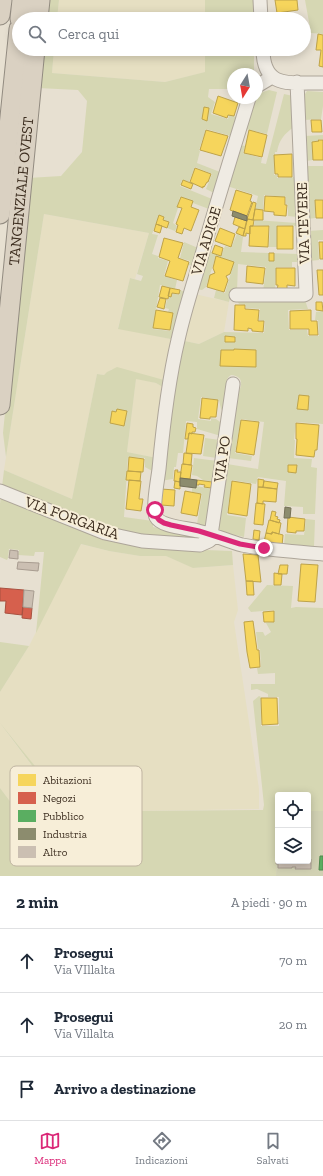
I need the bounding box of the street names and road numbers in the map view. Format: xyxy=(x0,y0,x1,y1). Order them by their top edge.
street label: TANGENZIALE OVEST xyxy=(5,116,37,266)
street label: VIA TEVERE xyxy=(293,182,313,265)
street label: VIA ADIGE xyxy=(187,204,225,278)
street label: VIA PO xyxy=(210,435,234,484)
street label: VIA FORGARIA xyxy=(21,492,122,544)

